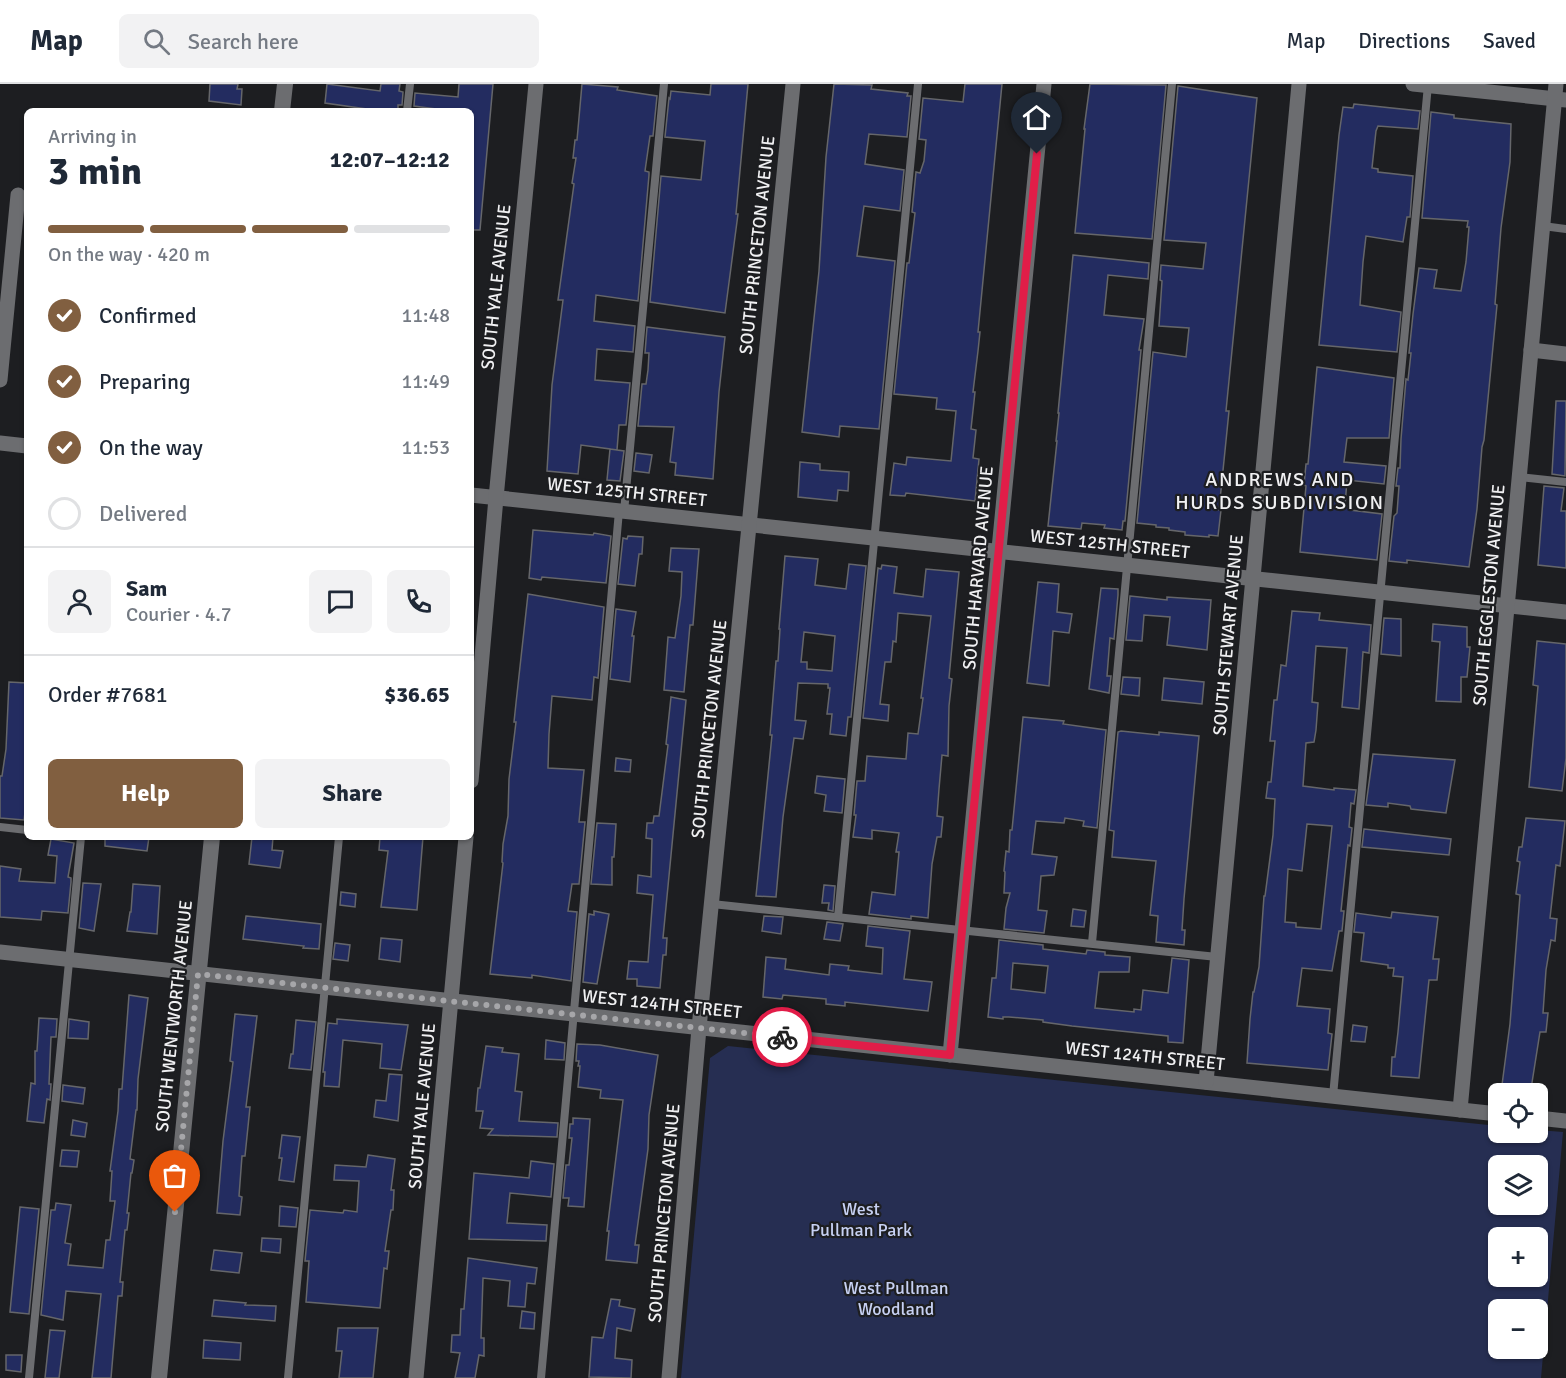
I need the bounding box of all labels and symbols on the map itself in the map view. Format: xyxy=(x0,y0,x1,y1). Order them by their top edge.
pin xyxy=(1011,92,1062,154)
street label: SOUTH PRINCETON AVENUE xyxy=(735,135,779,355)
street label: SOUTH YALE AVENUE xyxy=(476,203,516,371)
street label: SOUTH HARVARD AVENUE xyxy=(958,465,998,671)
district label: ANDREWS AND HURDS SUBDIVISION xyxy=(1175,467,1385,515)
street label: WEST 125TH STREET xyxy=(546,473,708,511)
street label: SOUTH EGGLESTON AVENUE xyxy=(1468,483,1510,707)
street label: WEST 125TH STREET xyxy=(1029,525,1191,563)
street label: SOUTH STEWART AVENUE xyxy=(1208,534,1248,736)
street label: SOUTH PRINCETON AVENUE xyxy=(687,619,731,839)
street label: SOUTH WENTWORTH AVENUE xyxy=(151,899,197,1133)
street label: WEST 124TH STREET xyxy=(581,985,743,1023)
courier xyxy=(752,1007,812,1067)
street label: SOUTH YALE AVENUE xyxy=(404,1022,440,1190)
street label: WEST 124TH STREET xyxy=(1064,1037,1226,1075)
street label: SOUTH PRINCETON AVENUE xyxy=(643,1103,685,1323)
pin xyxy=(149,1150,200,1212)
park label: West Pullman Park xyxy=(810,1198,912,1241)
park label: West Pullman Woodland xyxy=(843,1277,949,1320)

